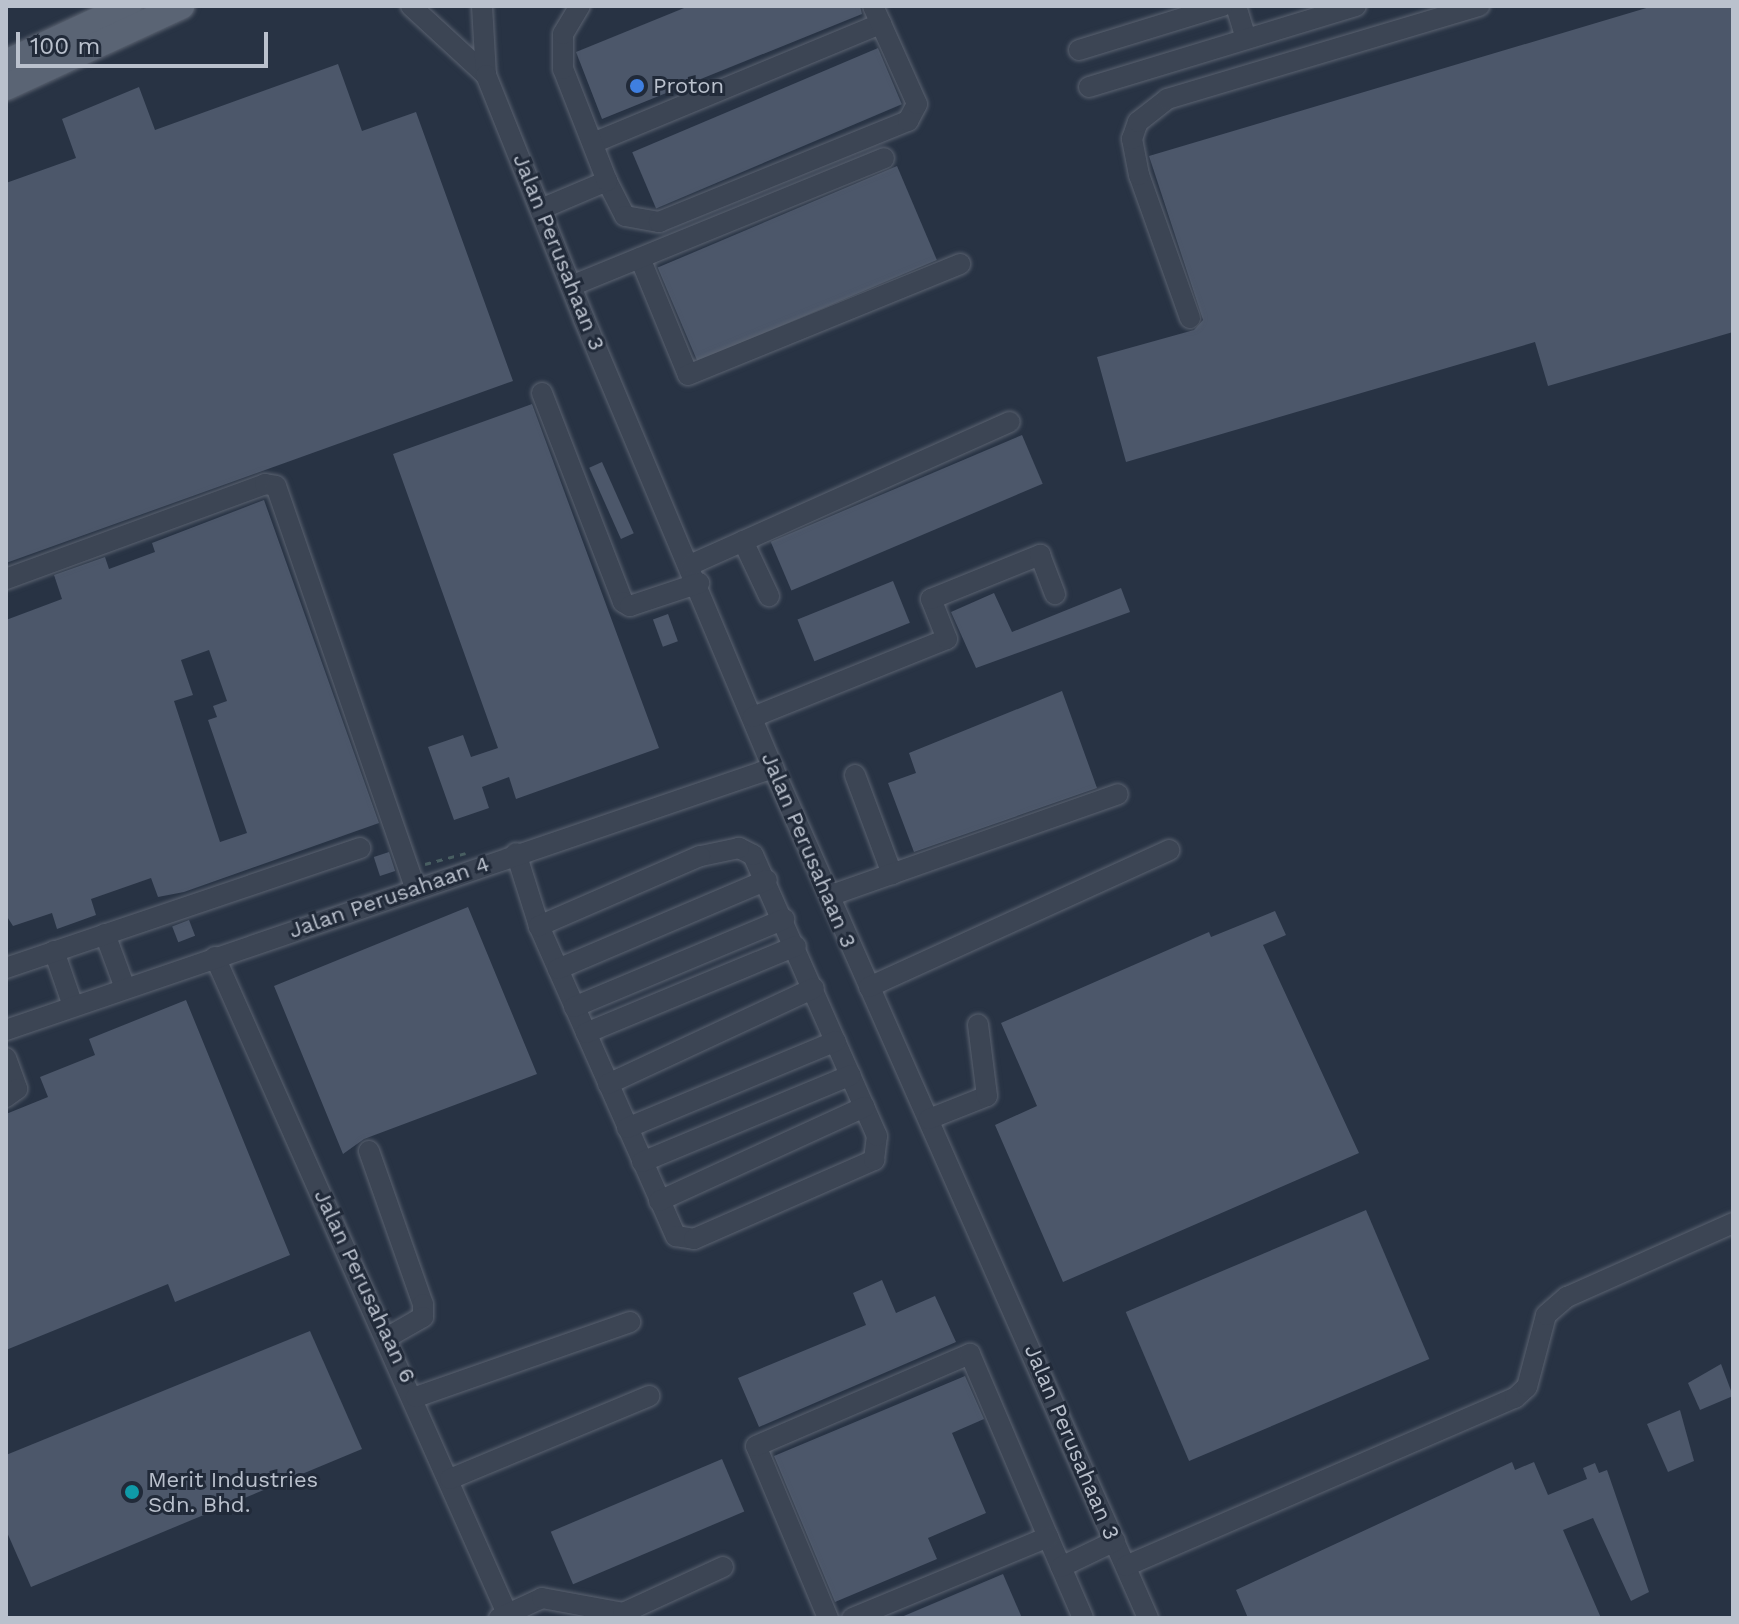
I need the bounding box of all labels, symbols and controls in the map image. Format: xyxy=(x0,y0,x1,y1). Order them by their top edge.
scale bar xyxy=(20,16,272,66)
text: 100 m xyxy=(30,32,100,60)
place label: Proton xyxy=(653,73,724,99)
marker: Proton xyxy=(628,77,646,95)
street label: Jalan Perusahaan 3 xyxy=(507,150,611,354)
street label: Jalan Perusahaan 3 xyxy=(756,748,862,952)
street label: Jalan Perusahaan 4 xyxy=(285,850,493,944)
street label: Jalan Perusahaan 6 xyxy=(309,1185,421,1387)
street label: Jalan Perusahaan 3 xyxy=(1019,1340,1125,1544)
place label: Merit Industries Sdn. Bhd. xyxy=(148,1466,318,1518)
marker: Merit Industries Sdn. Bhd. xyxy=(123,1483,141,1501)

